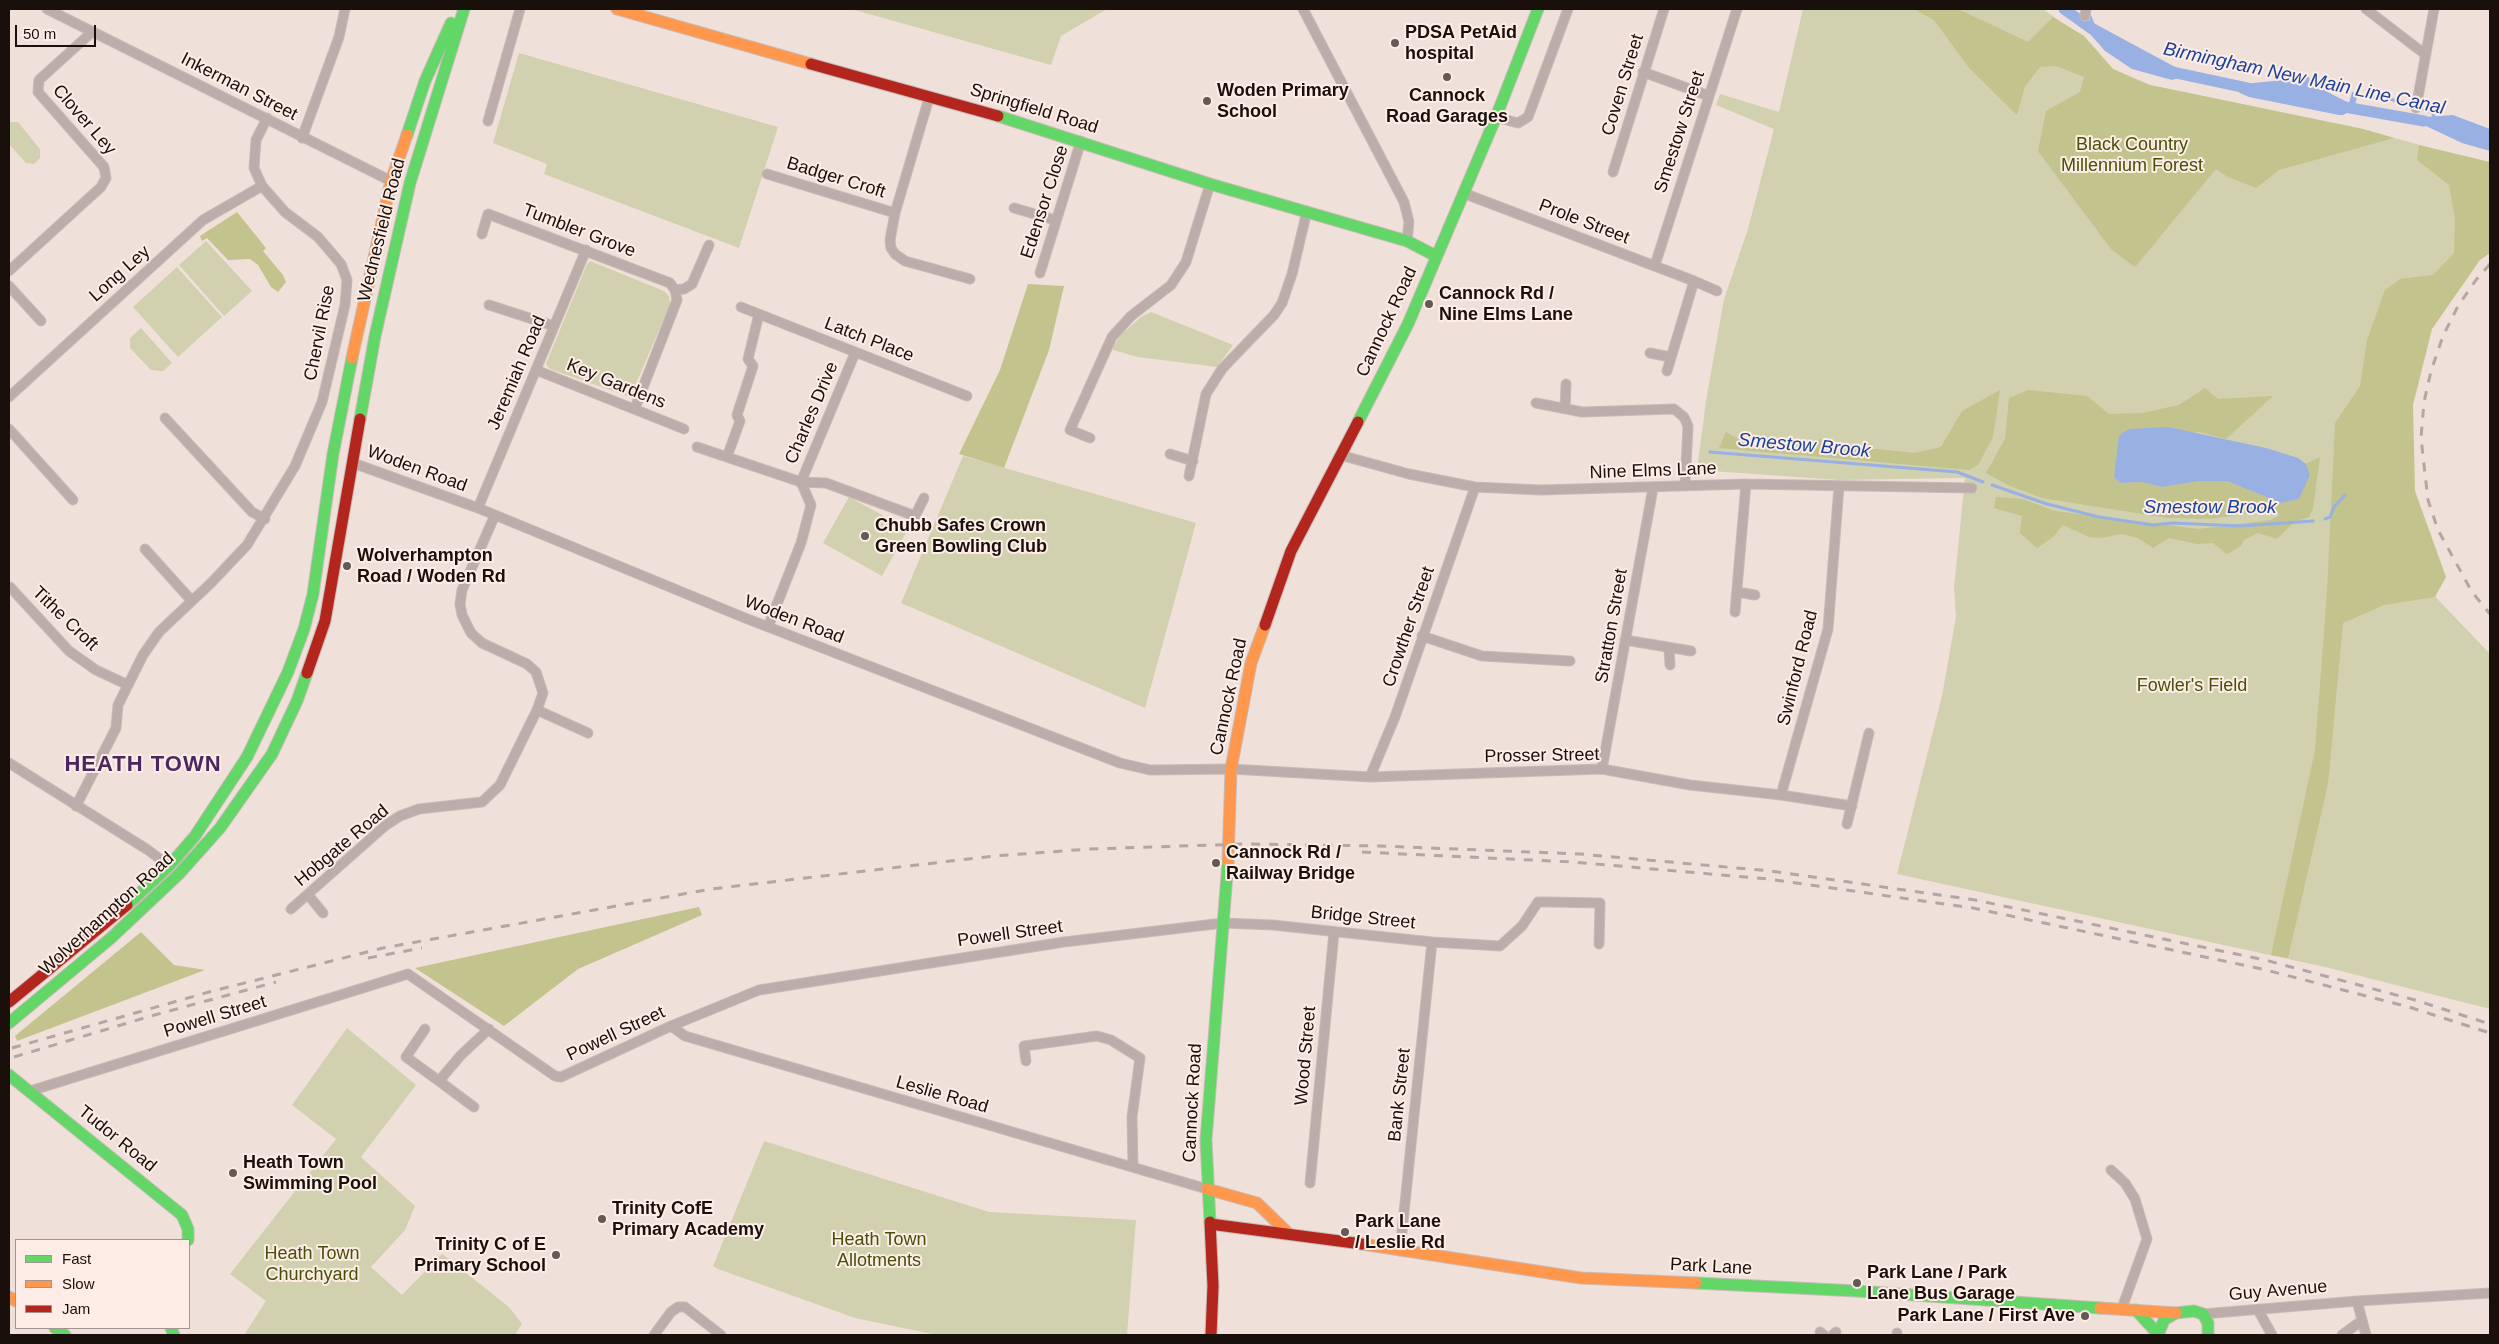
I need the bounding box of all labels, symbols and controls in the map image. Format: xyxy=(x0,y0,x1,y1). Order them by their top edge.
scale bar xyxy=(18,15,99,47)
place label: PDSA PetAid hospital xyxy=(1405,22,1517,64)
text: 50 m xyxy=(23,25,56,42)
street label: Coven Street xyxy=(1597,32,1649,138)
marker: PDSA PetAid hospital xyxy=(1389,37,1401,49)
water label: Birmingham New Main Line Canal xyxy=(2161,38,2447,120)
street label: Inkerman Street xyxy=(177,48,301,126)
street label: Smestow Street xyxy=(1650,68,1710,196)
marker: Cannock Road Garages xyxy=(1441,71,1453,83)
street label: Springfield Road xyxy=(967,79,1101,139)
street label: Clover Ley xyxy=(48,80,120,160)
place label: Woden Primary School xyxy=(1217,80,1349,122)
place label: Cannock Road Garages xyxy=(1386,85,1508,128)
marker: Woden Primary School xyxy=(1201,95,1213,107)
park label: Black Country Millennium Forest xyxy=(2061,134,2203,176)
street label: Edensor Close xyxy=(1016,143,1074,261)
street label: Badger Croft xyxy=(784,153,888,203)
street label: Wednesfield Road xyxy=(354,156,410,304)
street label: Prole Street xyxy=(1536,195,1632,249)
street label: Tumbler Grove xyxy=(519,200,639,262)
street label: Long Ley xyxy=(85,241,155,307)
street label: Cannock Road xyxy=(1352,263,1422,381)
street label: Chervil Rise xyxy=(300,283,340,383)
place label: Cannock Rd / Nine Elms Lane xyxy=(1439,283,1573,326)
marker: Cannock Rd / Nine Elms Lane xyxy=(1423,298,1435,310)
street label: Jeremiah Road xyxy=(483,313,551,433)
street label: Latch Place xyxy=(821,313,917,367)
street label: Key Gardens xyxy=(563,354,669,414)
street label: Charles Drive xyxy=(781,359,843,467)
water label: Smestow Brook xyxy=(1737,429,1871,463)
street label: Woden Road xyxy=(364,441,470,497)
street label: Nine Elms Lane xyxy=(1589,458,1717,484)
water label: Smestow Brook xyxy=(2143,497,2277,519)
place label: Chubb Safes Crown Green Bowling Club xyxy=(875,515,1047,558)
marker: Chubb Safes Crown Green Bowling Club xyxy=(859,530,871,542)
place label: Wolverhampton Road / Woden Rd xyxy=(357,545,506,588)
marker: Wolverhampton Road / Woden Rd xyxy=(341,560,353,572)
street label: Crowther Street xyxy=(1378,564,1440,690)
street label: Stratton Street xyxy=(1591,567,1633,685)
street label: Tithe Croft xyxy=(28,582,102,656)
street label: Woden Road xyxy=(741,591,847,649)
street label: Swinford Road xyxy=(1773,608,1823,728)
street label: Cannock Road xyxy=(1206,637,1252,757)
park label: Fowler's Field xyxy=(2137,675,2247,697)
street label: Prosser Street xyxy=(1484,744,1600,768)
district label: HEATH TOWN xyxy=(63,752,223,778)
street label: Hobgate Road xyxy=(291,800,393,892)
place label: Cannock Rd / Railway Bridge xyxy=(1226,842,1355,884)
street label: Wolverhampton Road xyxy=(35,848,179,980)
marker: Cannock Rd / Railway Bridge xyxy=(1210,857,1222,869)
street label: Bridge Street xyxy=(1310,902,1416,934)
street label: Powell Street xyxy=(956,916,1064,952)
street label: Powell Street xyxy=(161,991,269,1043)
street label: Powell Street xyxy=(563,1002,669,1066)
street label: Wood Street xyxy=(1291,1005,1321,1107)
street label: Cannock Road xyxy=(1179,1043,1207,1163)
street label: Bank Street xyxy=(1384,1047,1416,1143)
street label: Leslie Road xyxy=(893,1072,991,1118)
street label: Tudor Road xyxy=(74,1101,160,1177)
place label: Heath Town Swimming Pool xyxy=(243,1152,377,1194)
marker: Heath Town Swimming Pool xyxy=(227,1167,239,1179)
place label: Trinity CofE Primary Academy xyxy=(612,1198,764,1240)
place label: Park Lane / Leslie Rd xyxy=(1355,1211,1445,1254)
marker: Trinity CofE Primary Academy xyxy=(596,1213,608,1225)
marker: Park Lane / Leslie Rd xyxy=(1339,1226,1351,1238)
park label: Heath Town Allotments xyxy=(831,1229,927,1272)
place label: Trinity C of E Primary School xyxy=(414,1234,546,1276)
legend xyxy=(15,1239,190,1329)
park label: Heath Town Churchyard xyxy=(264,1243,360,1286)
marker: Trinity C of E Primary School xyxy=(550,1249,562,1261)
text: Fast xyxy=(62,1250,91,1267)
street label: Park Lane xyxy=(1669,1254,1753,1280)
place label: Park Lane / Park Lane Bus Garage xyxy=(1867,1262,2015,1304)
text: Slow xyxy=(62,1275,95,1292)
street label: Guy Avenue xyxy=(2228,1276,2328,1306)
marker: Park Lane / Park Lane Bus Garage xyxy=(1851,1277,1863,1289)
text: Jam xyxy=(62,1300,90,1317)
place label: Park Lane / First Ave xyxy=(1898,1305,2075,1327)
marker: Park Lane / First Ave xyxy=(2079,1310,2091,1322)

